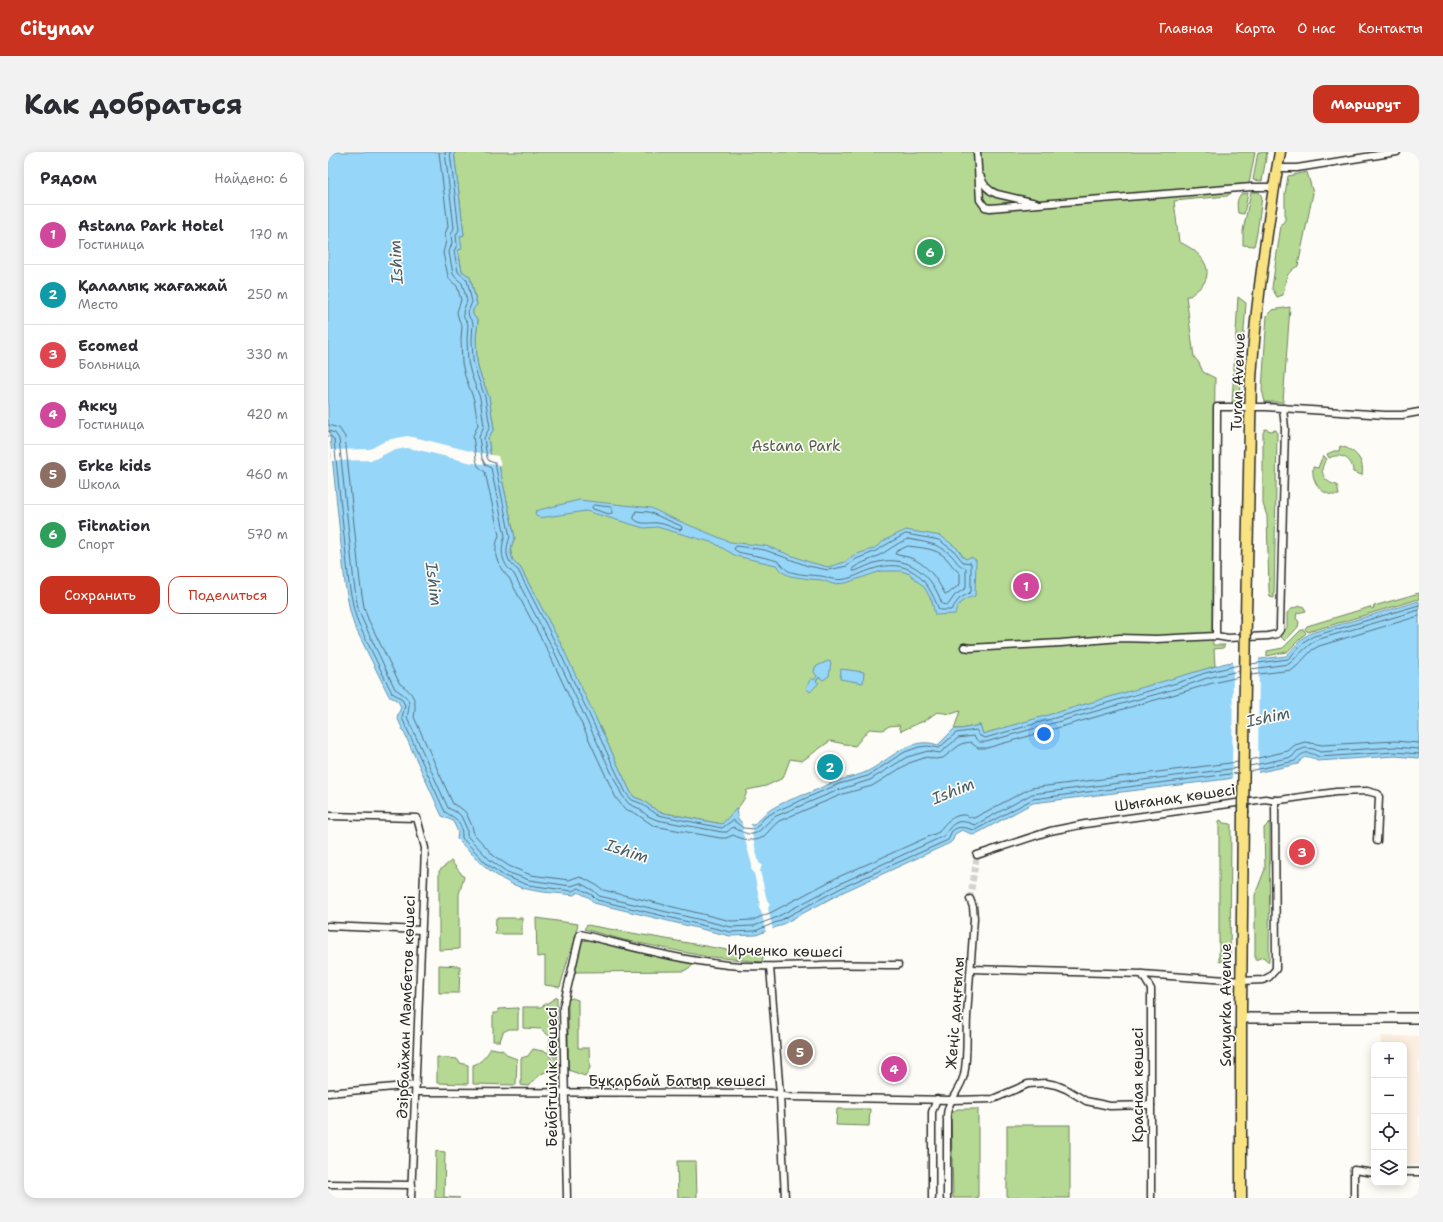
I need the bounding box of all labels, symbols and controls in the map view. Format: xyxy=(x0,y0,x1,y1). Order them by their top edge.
text: Citynav xyxy=(20,16,94,41)
text: Главная xyxy=(1159,19,1213,37)
text: Карта xyxy=(1235,19,1275,37)
text: О нас xyxy=(1297,19,1336,37)
text: Контакты xyxy=(1358,19,1423,37)
text: Как добраться xyxy=(24,85,243,123)
button: Маршрут xyxy=(1313,85,1419,123)
text: Рядом xyxy=(40,167,97,189)
text: Найдено: 6 xyxy=(214,170,288,187)
text: Astana Park Hotel xyxy=(78,216,224,236)
text: 1 xyxy=(50,226,56,243)
text: 170 m xyxy=(250,226,288,243)
text: Гостиница xyxy=(78,236,144,253)
pin: 6 xyxy=(917,237,943,267)
water label: Ishim xyxy=(384,239,408,286)
text: Қалалық жағажай xyxy=(78,276,228,296)
text: 2 xyxy=(48,286,58,303)
text: 250 m xyxy=(247,286,288,303)
text: Место xyxy=(78,296,118,313)
street label: Turan Avenue xyxy=(1226,332,1250,432)
text: Ecomed xyxy=(78,336,138,356)
text: 3 xyxy=(48,346,58,363)
text: 330 m xyxy=(246,346,288,363)
text: Больница xyxy=(78,356,140,373)
text: Акку xyxy=(78,396,117,416)
text: 4 xyxy=(48,406,58,423)
text: 420 m xyxy=(246,406,288,423)
text: Гостиница xyxy=(78,416,144,433)
park label: Astana Park xyxy=(751,436,841,456)
text: Erke kids xyxy=(78,456,151,476)
text: 5 xyxy=(49,466,57,483)
text: 460 m xyxy=(246,466,288,483)
text: Школа xyxy=(78,476,120,493)
text: Fitnation xyxy=(78,516,150,536)
text: 6 xyxy=(48,526,58,543)
text: 570 m xyxy=(247,526,288,543)
text: Спорт xyxy=(78,536,114,553)
water label: Ishim xyxy=(421,560,447,607)
pin: 1 xyxy=(1013,571,1039,601)
button: Сохранить xyxy=(40,576,160,614)
button: Поделиться xyxy=(168,576,288,614)
water label: Ishim xyxy=(1243,702,1292,732)
your location xyxy=(1034,724,1054,744)
pin: 2 xyxy=(817,752,843,782)
water label: Ishim xyxy=(928,773,978,809)
street label: Шығанақ көшесі xyxy=(1113,780,1237,816)
water label: Ishim xyxy=(602,834,651,868)
pin: 3 xyxy=(1289,837,1315,867)
street label: Әзірбайжан Мәмбетов көшесі xyxy=(392,895,420,1119)
street label: Ирченко көшесі xyxy=(727,940,843,962)
street label: Saryarka Avenue xyxy=(1216,943,1236,1067)
street label: Жеңіс даңғылы xyxy=(941,956,969,1070)
street label: Бейбітшілік көшесі xyxy=(542,1007,562,1147)
street label: Красная көшесі xyxy=(1128,1027,1148,1143)
pin: 5 xyxy=(787,1037,813,1067)
map controls xyxy=(1371,1042,1407,1186)
button: + xyxy=(1371,1042,1407,1078)
pin: 4 xyxy=(881,1054,907,1084)
street label: Бұқарбай Батыр көшесі xyxy=(588,1071,766,1091)
button: − xyxy=(1371,1078,1407,1114)
button: locate xyxy=(1371,1114,1407,1150)
button: layers xyxy=(1371,1150,1407,1186)

